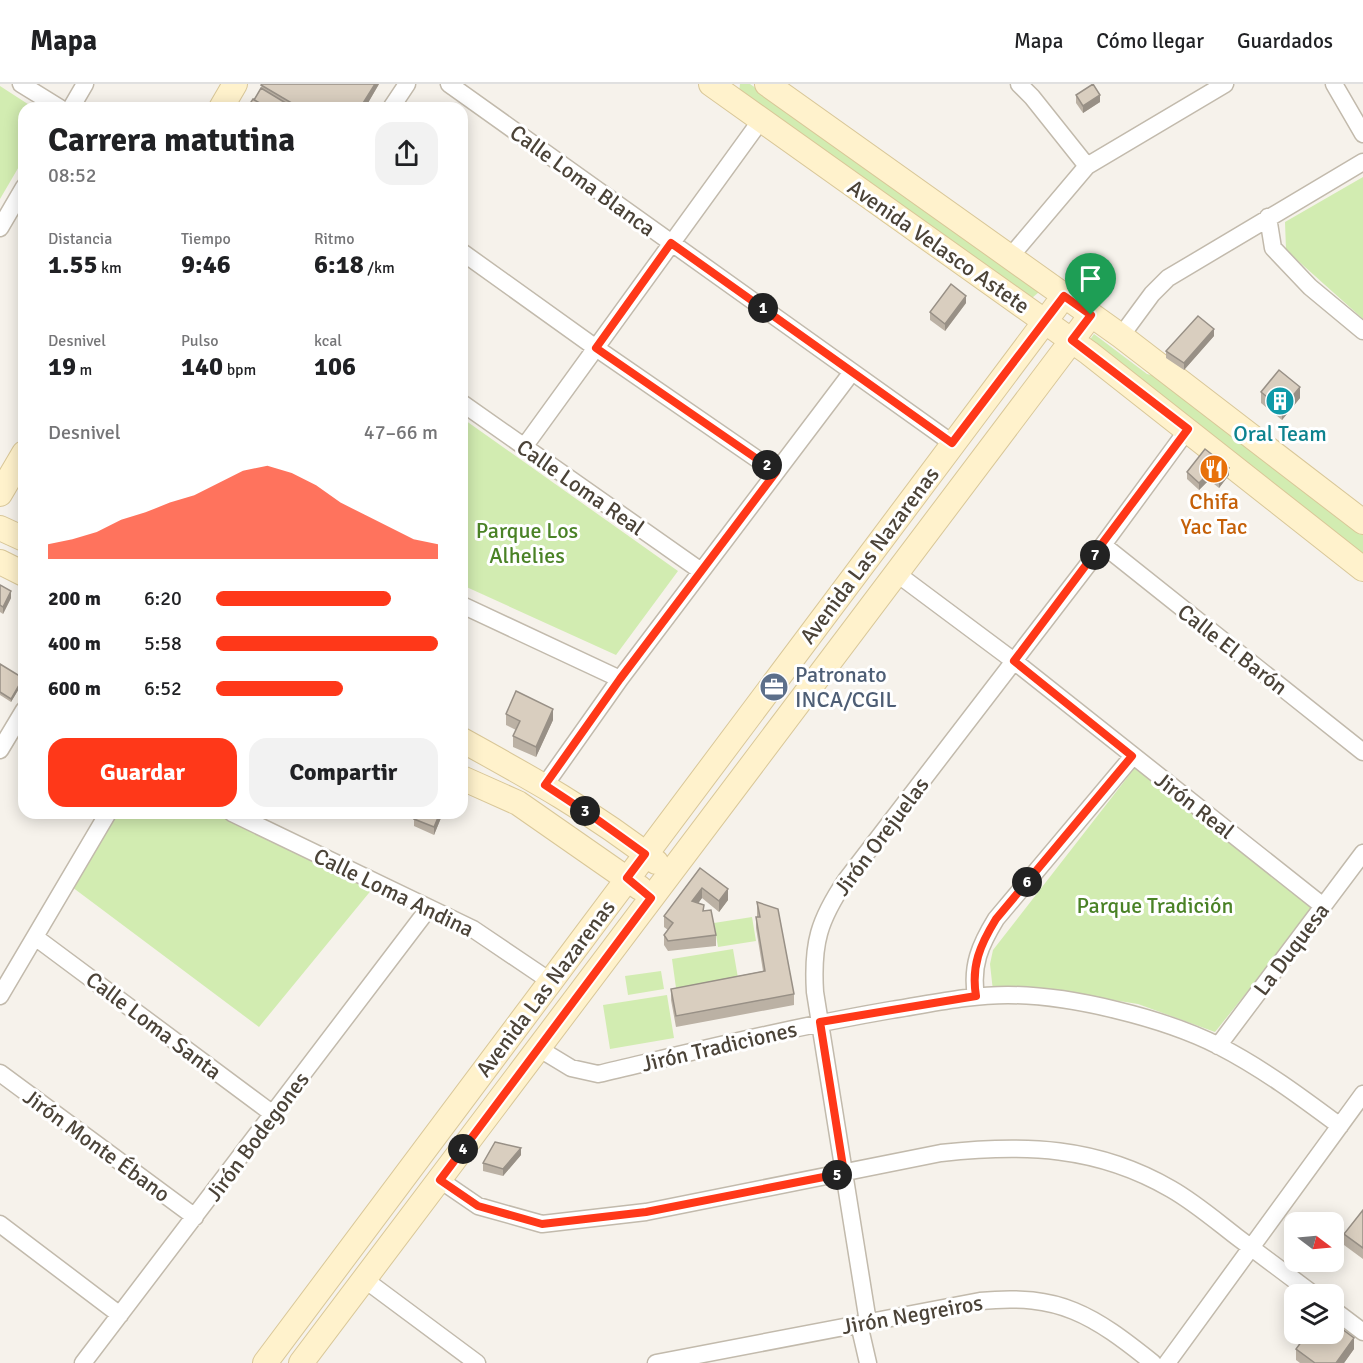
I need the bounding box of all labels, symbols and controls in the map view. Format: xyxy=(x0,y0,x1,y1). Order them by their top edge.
text: Mapa xyxy=(30,24,97,58)
text: Mapa xyxy=(1014,28,1063,54)
text: Cómo llegar xyxy=(1096,28,1204,54)
text: Guardados xyxy=(1237,28,1333,54)
street label: Calle Loma Blanca xyxy=(505,119,661,242)
text: Carrera matutina xyxy=(48,120,295,161)
button: share xyxy=(375,122,438,185)
text: 08:52 xyxy=(48,163,97,188)
street label: Avenida Velasco Astete xyxy=(843,173,1035,319)
text: Distancia xyxy=(48,229,112,249)
text: Tiempo xyxy=(181,229,231,249)
text: Ritmo xyxy=(314,229,355,249)
text: 1.55 xyxy=(48,249,98,281)
text: 9:46 xyxy=(181,249,231,281)
text: 6:18 xyxy=(314,249,364,281)
pin xyxy=(1065,253,1116,315)
text: km xyxy=(98,258,122,278)
text: /km xyxy=(364,258,395,278)
icon: arrive xyxy=(1074,262,1107,295)
pin: 1 xyxy=(748,293,778,323)
text: 1 xyxy=(759,298,767,318)
text: Desnivel xyxy=(48,331,106,351)
text: Pulso xyxy=(181,331,219,351)
text: kcal xyxy=(314,331,342,351)
text: 19 xyxy=(48,351,76,383)
text: 140 xyxy=(181,351,223,383)
text: 106 xyxy=(314,351,356,383)
text: m xyxy=(76,360,92,380)
text: bpm xyxy=(223,360,256,380)
building icon: Oral Team xyxy=(1264,385,1296,417)
text: Desnivel xyxy=(48,420,121,445)
text: 47–66 m xyxy=(364,420,438,445)
place label: Oral Team xyxy=(1233,420,1327,447)
street label: Calle Loma Real xyxy=(512,433,650,541)
pin: 2 xyxy=(752,450,782,480)
restaurant icon: Chifa Yac Tac xyxy=(1198,453,1230,485)
text: 2 xyxy=(763,455,771,475)
street label: Avenida Las Nazarenas xyxy=(794,461,945,649)
place label: Chifa Yac Tac xyxy=(1181,488,1248,540)
park label: Parque Los Alhelies xyxy=(476,517,578,569)
pin: 7 xyxy=(1080,540,1110,570)
text: 7 xyxy=(1091,545,1099,565)
text: 200 m xyxy=(48,586,101,611)
text: 6:20 xyxy=(144,586,182,611)
street label: Calle El Barón xyxy=(1172,598,1293,701)
text: 400 m xyxy=(48,631,101,656)
text: 5:58 xyxy=(144,631,182,656)
place label: Patronato INCA/CGIL xyxy=(795,661,897,713)
office icon: Patronato INCA/CGIL xyxy=(758,671,790,703)
text: 600 m xyxy=(48,676,101,701)
text: 6:52 xyxy=(144,676,182,701)
button: Guardar xyxy=(48,738,237,807)
button: Compartir xyxy=(249,738,438,807)
street label: Jirón Real xyxy=(1150,766,1240,845)
street label: Jirón Orejuelas xyxy=(828,772,935,901)
pin: 3 xyxy=(570,796,600,826)
text: 3 xyxy=(581,801,589,821)
street label: Calle Loma Andina xyxy=(309,842,478,943)
pin: 6 xyxy=(1012,867,1042,897)
text: 6 xyxy=(1023,872,1031,892)
park label: Parque Tradición xyxy=(1077,892,1233,919)
street label: Avenida Las Nazarenas xyxy=(470,894,621,1082)
street label: La Duquesa xyxy=(1248,898,1335,1001)
street label: Calle Loma Santa xyxy=(81,966,227,1085)
street label: Jirón Tradiciones xyxy=(639,1015,799,1077)
street label: Jirón Bodegones xyxy=(200,1066,315,1206)
street label: Jirón Monte Ébano xyxy=(18,1083,175,1208)
pin: 4 xyxy=(448,1134,478,1164)
text: 4 xyxy=(459,1139,467,1159)
pin: 5 xyxy=(822,1160,852,1190)
text: 5 xyxy=(833,1165,841,1185)
north arrow xyxy=(1284,1212,1344,1272)
map controls xyxy=(1284,1212,1344,1344)
button: layers xyxy=(1284,1284,1344,1344)
street label: Jirón Negreiros xyxy=(839,1289,985,1340)

